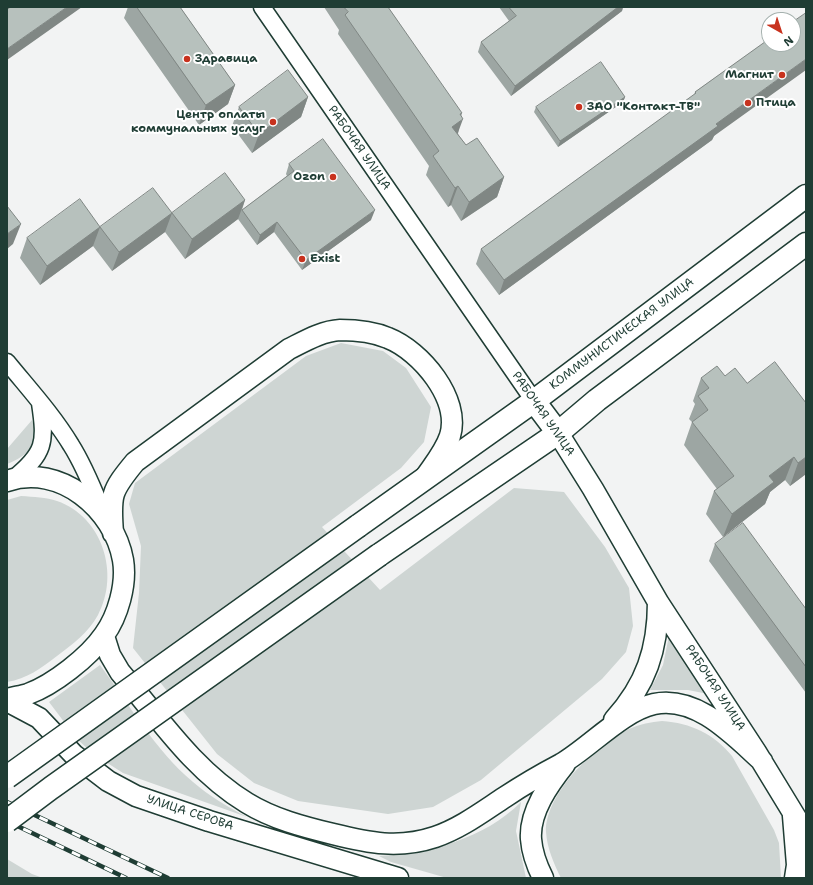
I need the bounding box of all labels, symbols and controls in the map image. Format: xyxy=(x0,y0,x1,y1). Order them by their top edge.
north arrow xyxy=(761,12,801,52)
text: N xyxy=(780,32,796,50)
place label: Здравица xyxy=(195,52,257,66)
marker: Здравица xyxy=(182,54,192,64)
place label: Магнит xyxy=(725,68,774,82)
marker: Магнит xyxy=(777,70,787,80)
place label: Птица xyxy=(756,96,796,110)
marker: Птица xyxy=(743,98,753,108)
place label: ЗАО "Контакт-ТВ" xyxy=(587,100,700,114)
marker: ЗАО "Контакт-ТВ" xyxy=(574,102,584,112)
street label: РАБОЧАЯ УЛИЦА xyxy=(325,103,393,193)
place label: Центр оплаты коммунальных услуг xyxy=(131,108,265,136)
marker: Центр оплаты коммунальных услуг xyxy=(268,117,278,127)
place label: Ozon xyxy=(293,170,325,184)
marker: Ozon xyxy=(328,172,338,182)
place label: Exist xyxy=(310,252,340,266)
marker: Exist xyxy=(297,254,307,264)
street label: КОММУНИСТИЧЕСКАЯ УЛИЦА xyxy=(547,275,697,393)
street label: РАБОЧАЯ УЛИЦА xyxy=(509,369,577,459)
street label: РАБОЧАЯ УЛИЦА xyxy=(682,642,748,734)
street label: УЛИЦА СЕРОВА xyxy=(145,792,235,834)

